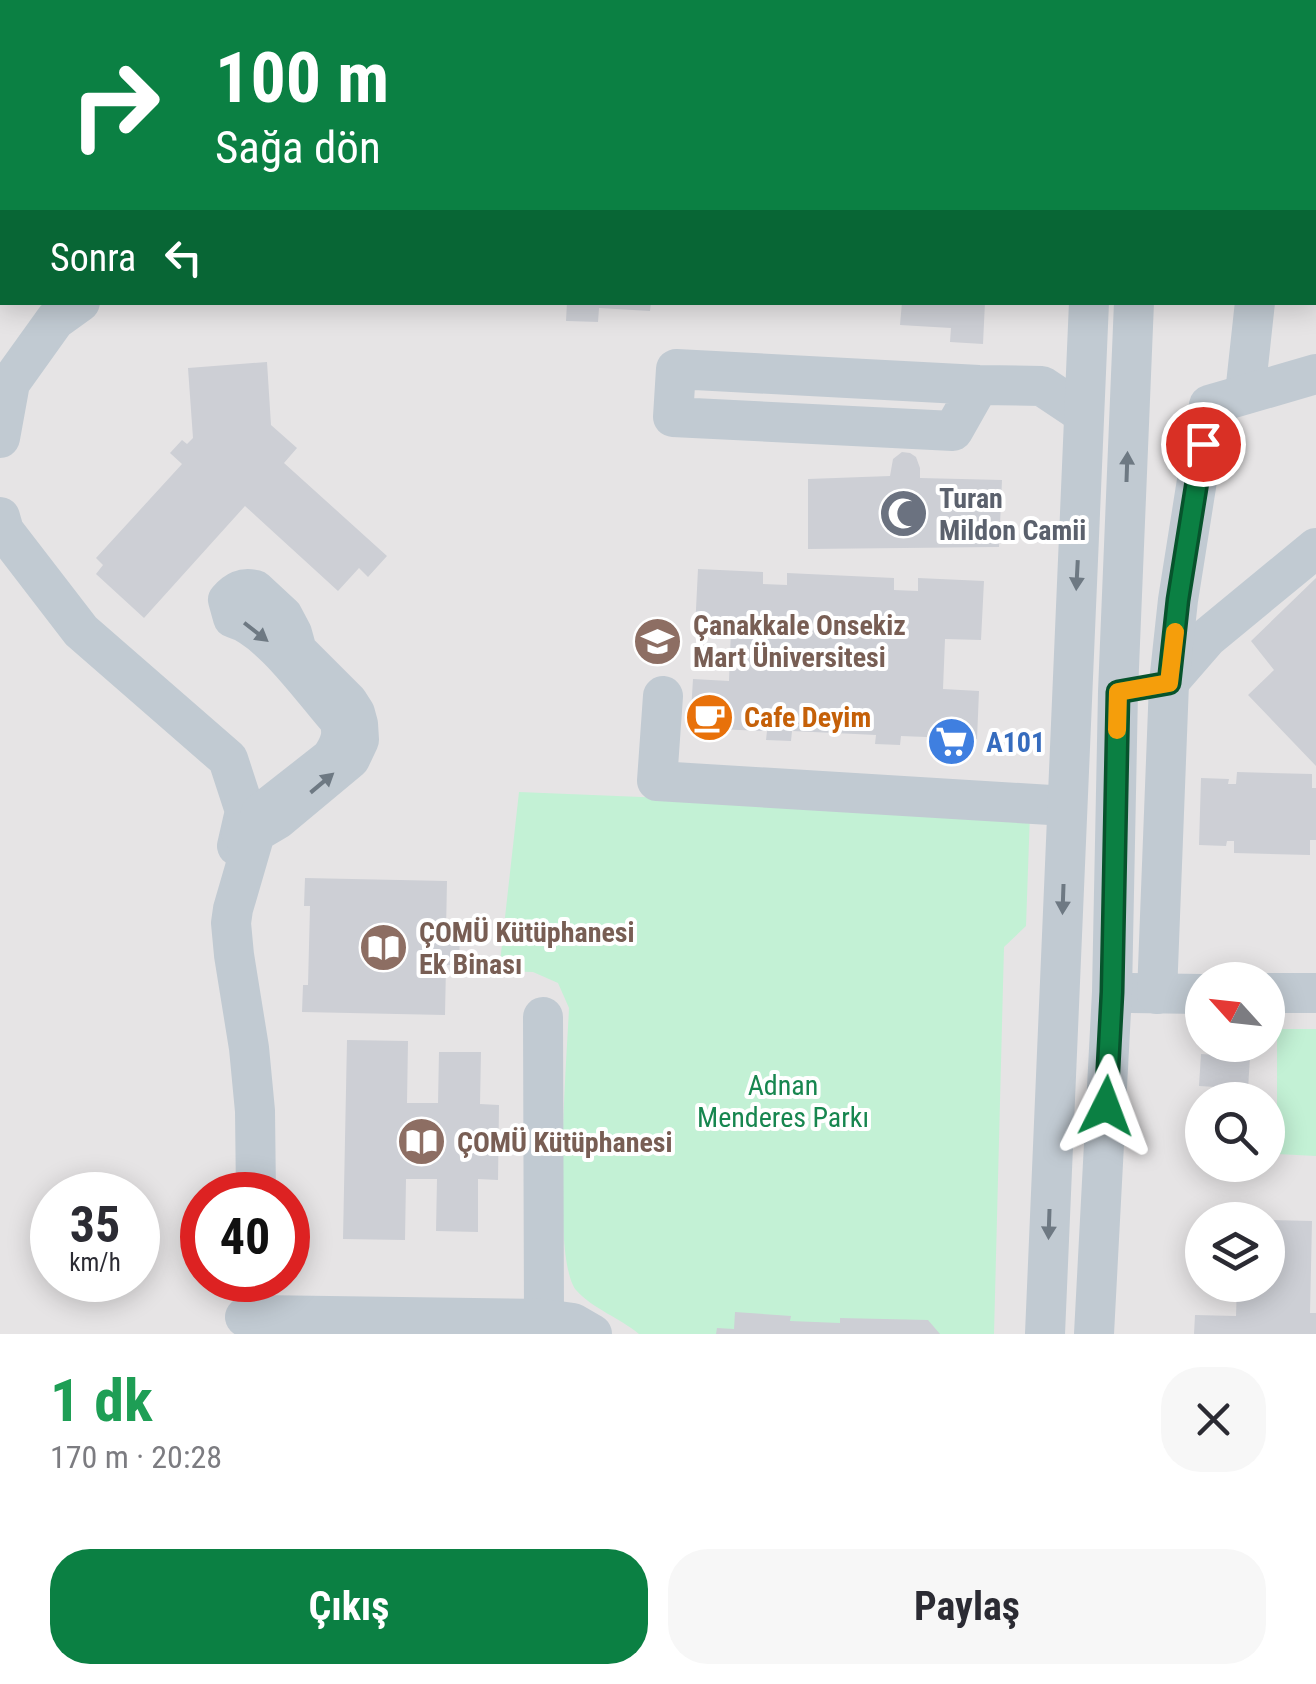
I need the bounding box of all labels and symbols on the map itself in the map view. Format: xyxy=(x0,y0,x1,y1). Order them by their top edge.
pin xyxy=(1161,402,1246,487)
one-way arrow xyxy=(1119,451,1135,483)
place label: Turan Mildon Camii xyxy=(939,482,1086,547)
mosque icon: Turan Mildon Camii xyxy=(878,488,930,540)
one-way arrow xyxy=(1069,559,1085,591)
place label: Çanakkale Onsekiz Mart Üniversitesi xyxy=(693,609,906,674)
school or university icon: Çanakkale Onsekiz Mart Üniversitesi xyxy=(632,615,684,667)
one-way arrow xyxy=(243,621,269,642)
cafe icon: Cafe Deyim xyxy=(683,691,735,743)
place label: Cafe Deyim xyxy=(744,701,871,734)
supermarket icon: A101 xyxy=(925,716,977,768)
place label: A101 xyxy=(986,726,1045,759)
one-way arrow xyxy=(310,773,335,795)
one-way arrow xyxy=(1055,884,1071,916)
place label: ÇOMÜ Kütüphanesi Ek Binası xyxy=(419,916,635,981)
library icon: ÇOMÜ Kütüphanesi Ek Binası xyxy=(358,922,410,974)
north arrow xyxy=(1185,962,1285,1062)
position arrow xyxy=(1054,1054,1158,1158)
park label: Adnan Menderes Parkı xyxy=(697,1069,869,1134)
library icon: ÇOMÜ Kütüphanesi xyxy=(396,1116,448,1168)
place label: ÇOMÜ Kütüphanesi xyxy=(457,1126,673,1159)
speed limit sign: 40 xyxy=(180,1172,310,1302)
one-way arrow xyxy=(1041,1209,1057,1241)

